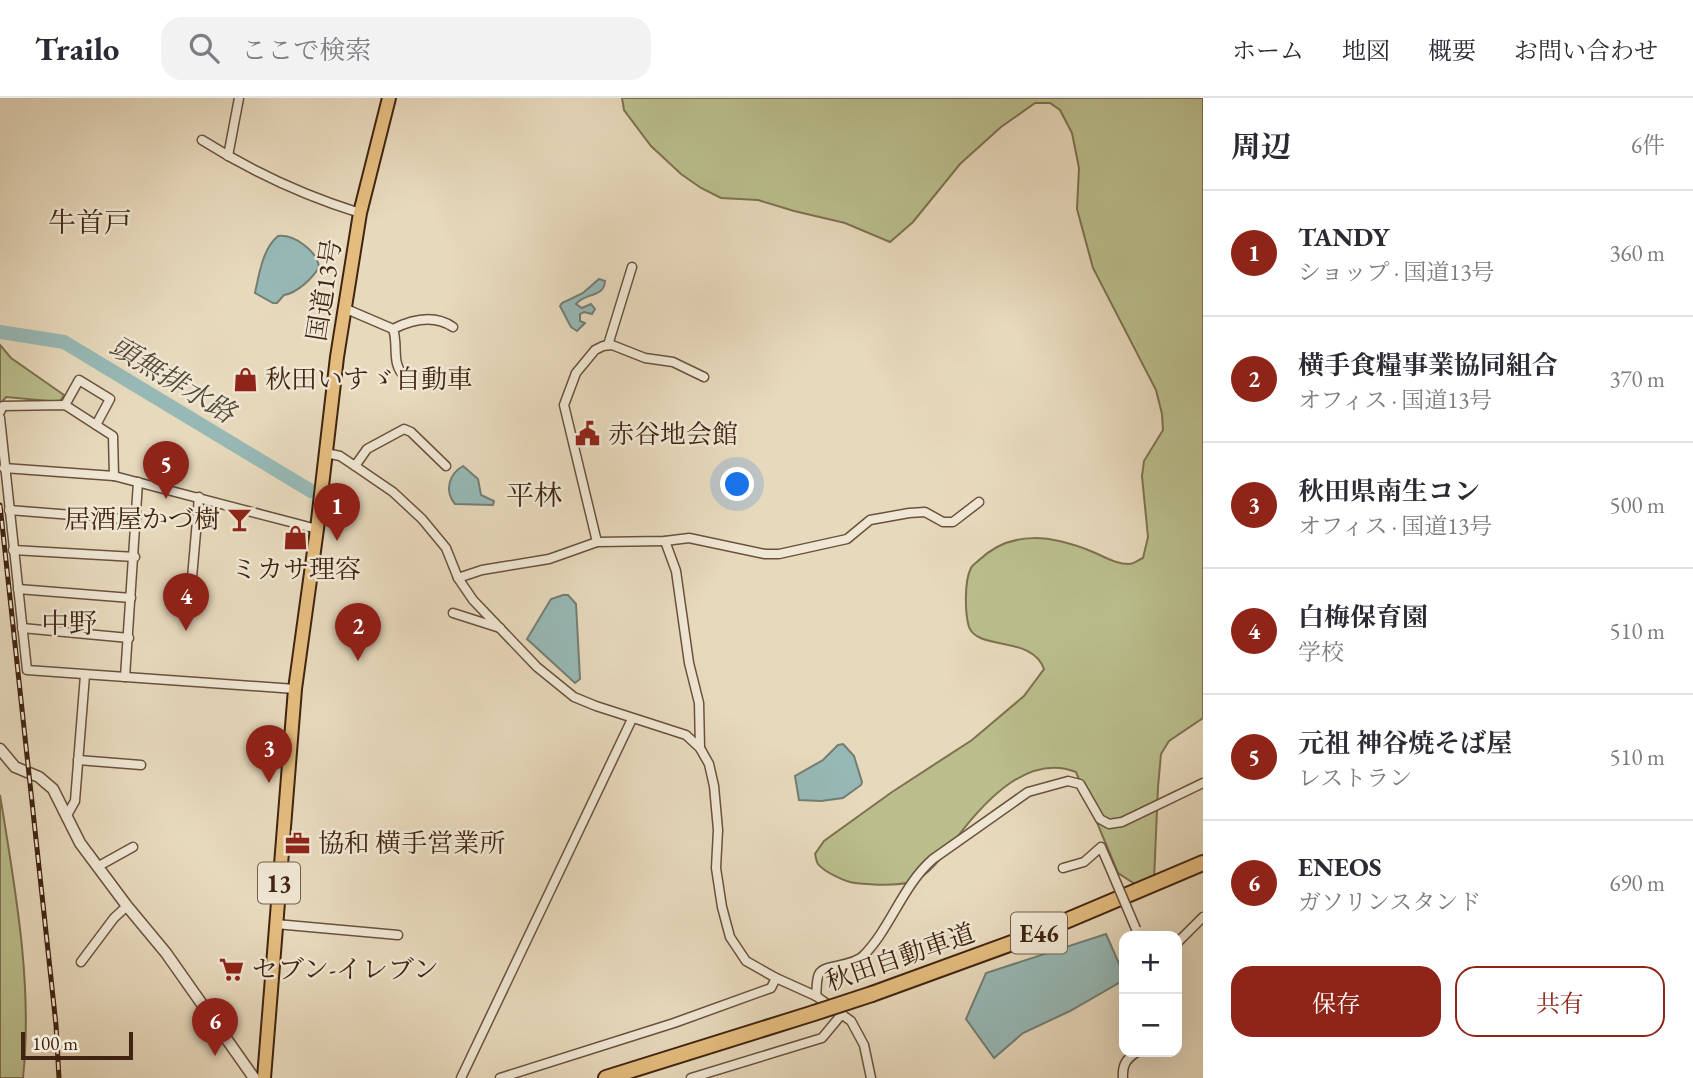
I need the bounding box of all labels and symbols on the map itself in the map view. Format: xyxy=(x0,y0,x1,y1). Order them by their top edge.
district label: 牛首戸 xyxy=(48,204,132,240)
street label: 国道13号 xyxy=(299,236,349,344)
water label: 頭無排水路 xyxy=(104,328,244,432)
place label: 秋田いすゞ自動車 xyxy=(265,362,473,396)
shop icon: 秋田いすゞ自動車 xyxy=(231,365,259,393)
place label: 赤谷地会館 xyxy=(608,417,738,451)
public building icon: 赤谷地会館 xyxy=(574,420,602,448)
pin: 5 xyxy=(143,441,189,499)
your location xyxy=(720,467,754,501)
district label: 平林 xyxy=(506,477,562,513)
pin: 1 xyxy=(314,483,360,541)
place label: 居酒屋かづ樹 xyxy=(64,502,220,536)
bar icon: 居酒屋かづ樹 xyxy=(226,505,254,533)
shop icon: ミカサ理容 xyxy=(282,523,310,551)
place label: ミカサ理容 xyxy=(231,552,361,586)
pin: 4 xyxy=(163,573,209,631)
pin: 2 xyxy=(335,603,381,661)
district label: 中野 xyxy=(41,605,97,641)
pin: 3 xyxy=(246,725,292,783)
place label: 協和 横手営業所 xyxy=(318,826,505,860)
office icon: 協和 横手営業所 xyxy=(284,829,312,857)
road number: 13 xyxy=(258,862,300,904)
road number: E46 xyxy=(1011,912,1067,954)
street label: 秋田自動車道 xyxy=(821,916,979,998)
place label: セブン-イレブン xyxy=(252,952,439,986)
supermarket icon: セブン-イレブン xyxy=(218,955,246,983)
pin: 6 xyxy=(192,998,238,1056)
scale bar xyxy=(21,1029,133,1061)

